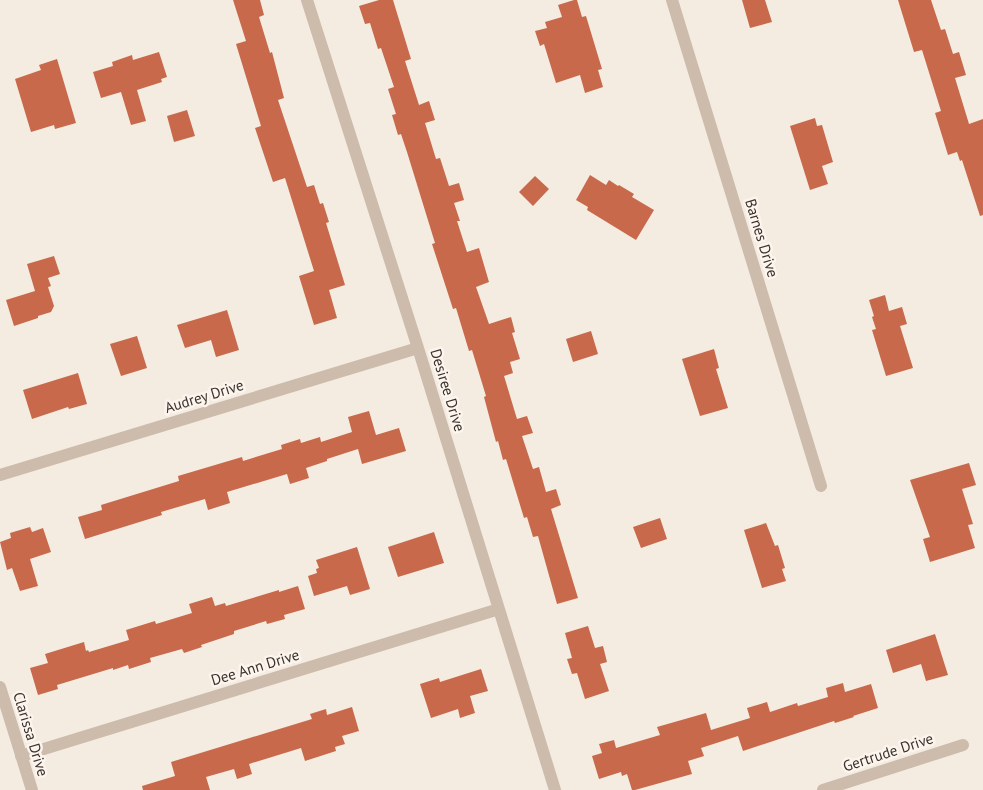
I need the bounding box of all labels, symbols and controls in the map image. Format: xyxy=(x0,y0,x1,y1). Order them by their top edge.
street label: Barnes Drive xyxy=(741,196,783,280)
street label: Desiree Drive xyxy=(426,346,470,434)
street label: Audrey Drive xyxy=(162,375,246,417)
street label: Dee Ann Drive xyxy=(209,645,301,689)
street label: Clarissa Drive xyxy=(9,690,53,778)
street label: Gertrude Drive xyxy=(840,728,936,776)

